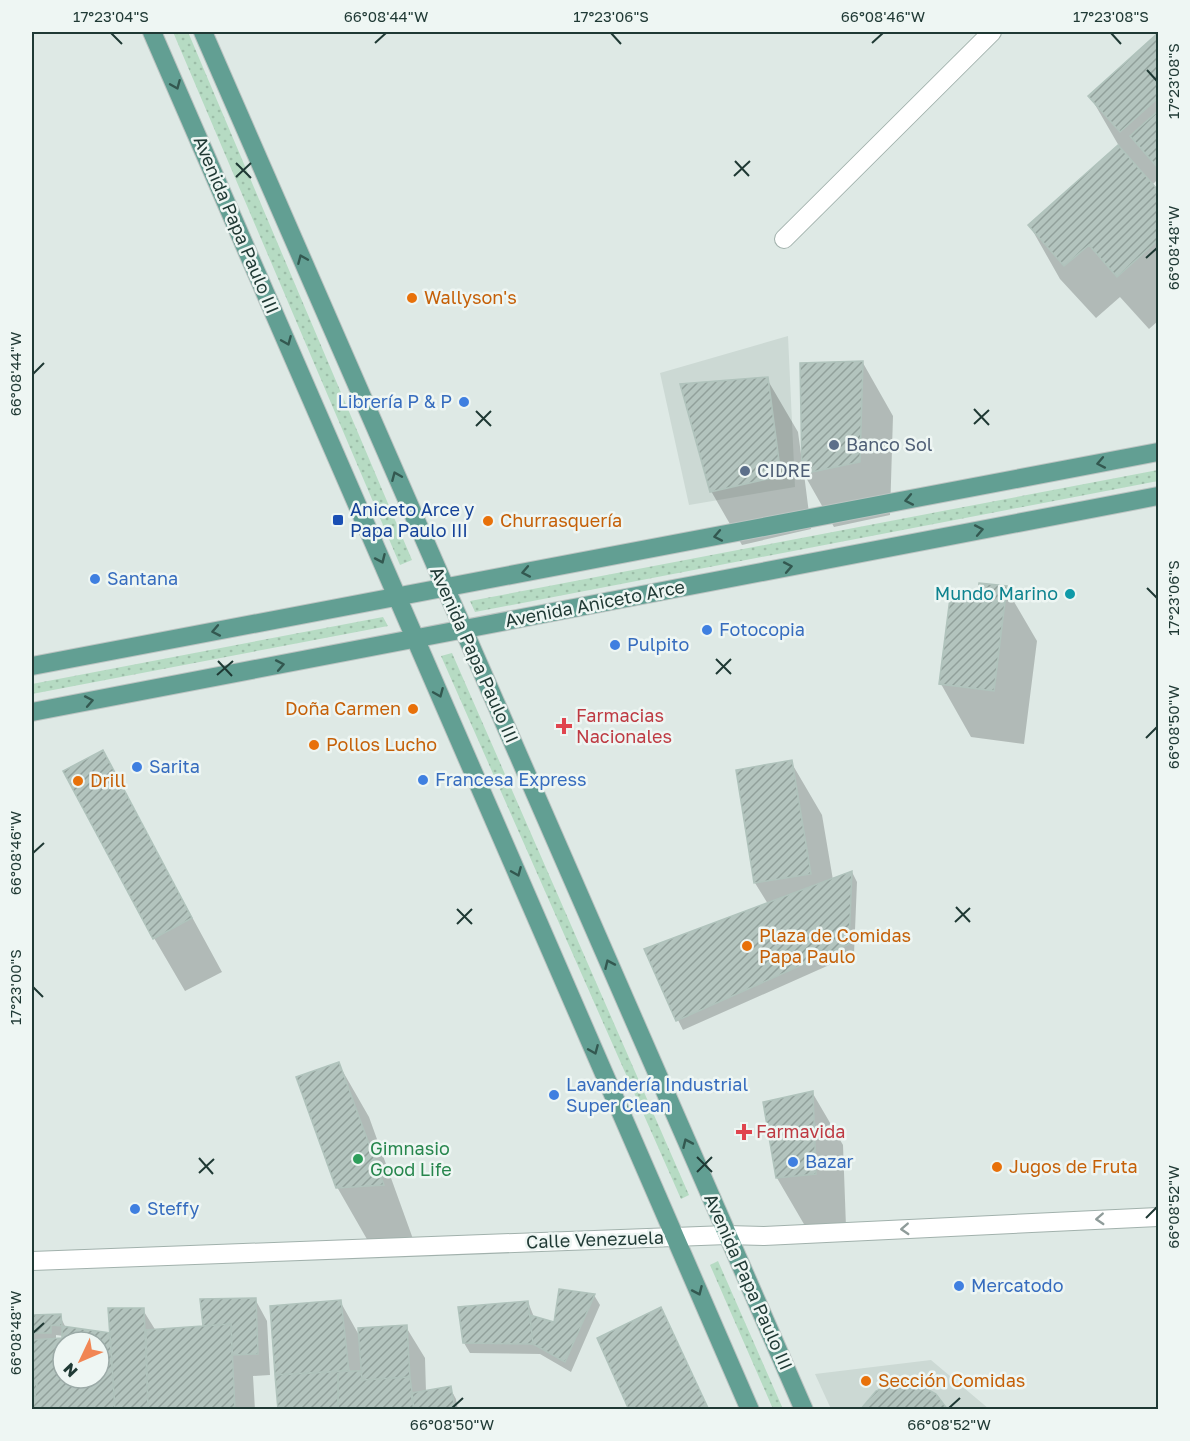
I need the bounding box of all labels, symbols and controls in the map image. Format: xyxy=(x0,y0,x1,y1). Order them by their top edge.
text: 17°23'04"S xyxy=(73,7,149,25)
text: 66°08'44"W xyxy=(344,7,428,25)
text: 17°23'06"S xyxy=(573,7,649,25)
text: 66°08'46"W xyxy=(841,7,925,25)
text: 17°23'08"S xyxy=(1073,7,1149,25)
text: 17°23'08"S xyxy=(1164,43,1182,119)
one-way arrow xyxy=(168,79,180,90)
street label: Avenida Papa Paulo III xyxy=(190,132,284,317)
text: 66°08'48"W xyxy=(1164,206,1182,290)
one-way arrow xyxy=(297,254,309,265)
place label: Wallyson's xyxy=(424,286,517,308)
marker: Wallyson's xyxy=(405,291,419,305)
text: 66°08'44"W xyxy=(6,332,24,416)
one-way arrow xyxy=(279,335,291,346)
place label: Librería P & P xyxy=(337,390,452,412)
marker: Librería P & P xyxy=(457,395,471,409)
place label: Banco Sol xyxy=(846,433,933,455)
marker: Banco Sol xyxy=(827,438,841,452)
one-way arrow xyxy=(1096,456,1106,469)
place label: CIDRE xyxy=(757,459,811,481)
marker: CIDRE xyxy=(738,464,752,478)
one-way arrow xyxy=(391,472,403,483)
one-way arrow xyxy=(905,493,915,506)
place label: Aniceto Arce y Papa Paulo III xyxy=(350,498,474,541)
place label: Churrasquería xyxy=(500,509,622,531)
marker: Aniceto Arce y Papa Paulo III xyxy=(331,513,345,527)
marker: Churrasquería xyxy=(481,514,495,528)
one-way arrow xyxy=(975,525,984,537)
one-way arrow xyxy=(713,529,723,542)
one-way arrow xyxy=(374,552,386,563)
text: 17°23'06"S xyxy=(1164,560,1182,636)
one-way arrow xyxy=(783,561,793,574)
street label: Avenida Papa Paulo III xyxy=(426,563,524,746)
one-way arrow xyxy=(522,565,532,578)
place label: Santana xyxy=(107,567,178,589)
marker: Santana xyxy=(88,572,102,586)
street label: Avenida Aniceto Arce xyxy=(503,575,687,631)
place label: Mundo Marino xyxy=(935,582,1058,604)
marker: Mundo Marino xyxy=(1063,587,1077,601)
place label: Fotocopia xyxy=(719,618,805,640)
marker: Fotocopia xyxy=(700,623,714,637)
one-way arrow xyxy=(212,624,222,637)
place label: Pulpito xyxy=(627,633,689,655)
marker: Pulpito xyxy=(608,638,622,652)
one-way arrow xyxy=(275,659,285,672)
text: 66°08'50"W xyxy=(1164,685,1182,769)
one-way arrow xyxy=(432,686,444,697)
one-way arrow xyxy=(84,695,94,708)
place label: Doña Carmen xyxy=(285,697,401,719)
marker: Doña Carmen xyxy=(406,702,420,716)
place label: Farmacias Nacionales xyxy=(576,704,672,747)
marker: Farmacias Nacionales xyxy=(557,719,571,733)
place label: Pollos Lucho xyxy=(326,733,437,755)
marker: Pollos Lucho xyxy=(307,738,321,752)
place label: Sarita xyxy=(149,755,200,777)
marker: Sarita xyxy=(130,760,144,774)
place label: Francesa Express xyxy=(435,768,587,790)
place label: Drill xyxy=(90,769,126,791)
marker: Francesa Express xyxy=(416,773,430,787)
marker: Drill xyxy=(71,774,85,788)
text: 66°08'46"W xyxy=(6,811,24,895)
one-way arrow xyxy=(509,865,521,876)
place label: Plaza de Comidas Papa Paulo xyxy=(759,924,911,967)
marker: Plaza de Comidas Papa Paulo xyxy=(740,939,754,953)
text: 17°23'00"S xyxy=(6,949,24,1025)
one-way arrow xyxy=(604,959,616,970)
one-way arrow xyxy=(587,1044,599,1055)
place label: Lavandería Industrial Super Clean xyxy=(566,1073,748,1116)
marker: Lavandería Industrial Super Clean xyxy=(547,1088,561,1102)
place label: Farmavida xyxy=(756,1120,845,1142)
marker: Farmavida xyxy=(737,1125,751,1139)
place label: Gimnasio Good Life xyxy=(370,1137,452,1180)
one-way arrow xyxy=(682,1138,694,1149)
place label: Bazar xyxy=(805,1150,854,1172)
marker: Gimnasio Good Life xyxy=(351,1152,365,1166)
marker: Bazar xyxy=(786,1155,800,1169)
place label: Jugos de Fruta xyxy=(1009,1155,1138,1177)
marker: Jugos de Fruta xyxy=(990,1160,1004,1174)
text: 66°08'52"W xyxy=(1164,1165,1182,1249)
street label: Avenida Papa Paulo III xyxy=(700,1190,798,1373)
place label: Steffy xyxy=(147,1197,199,1219)
marker: Steffy xyxy=(128,1202,142,1216)
one-way arrow xyxy=(1096,1213,1105,1226)
one-way arrow xyxy=(901,1222,910,1235)
street label: Calle Venezuela xyxy=(526,1226,664,1252)
place label: Mercatodo xyxy=(971,1274,1063,1296)
marker: Mercatodo xyxy=(952,1279,966,1293)
one-way arrow xyxy=(691,1284,703,1295)
text: 66°08'48"W xyxy=(6,1291,24,1375)
north arrow xyxy=(51,1330,111,1390)
text: N xyxy=(59,1359,82,1382)
place label: Sección Comidas xyxy=(878,1369,1025,1391)
marker: Sección Comidas xyxy=(859,1374,873,1388)
text: 66°08'50"W xyxy=(410,1415,494,1433)
text: 66°08'52"W xyxy=(907,1415,991,1433)

